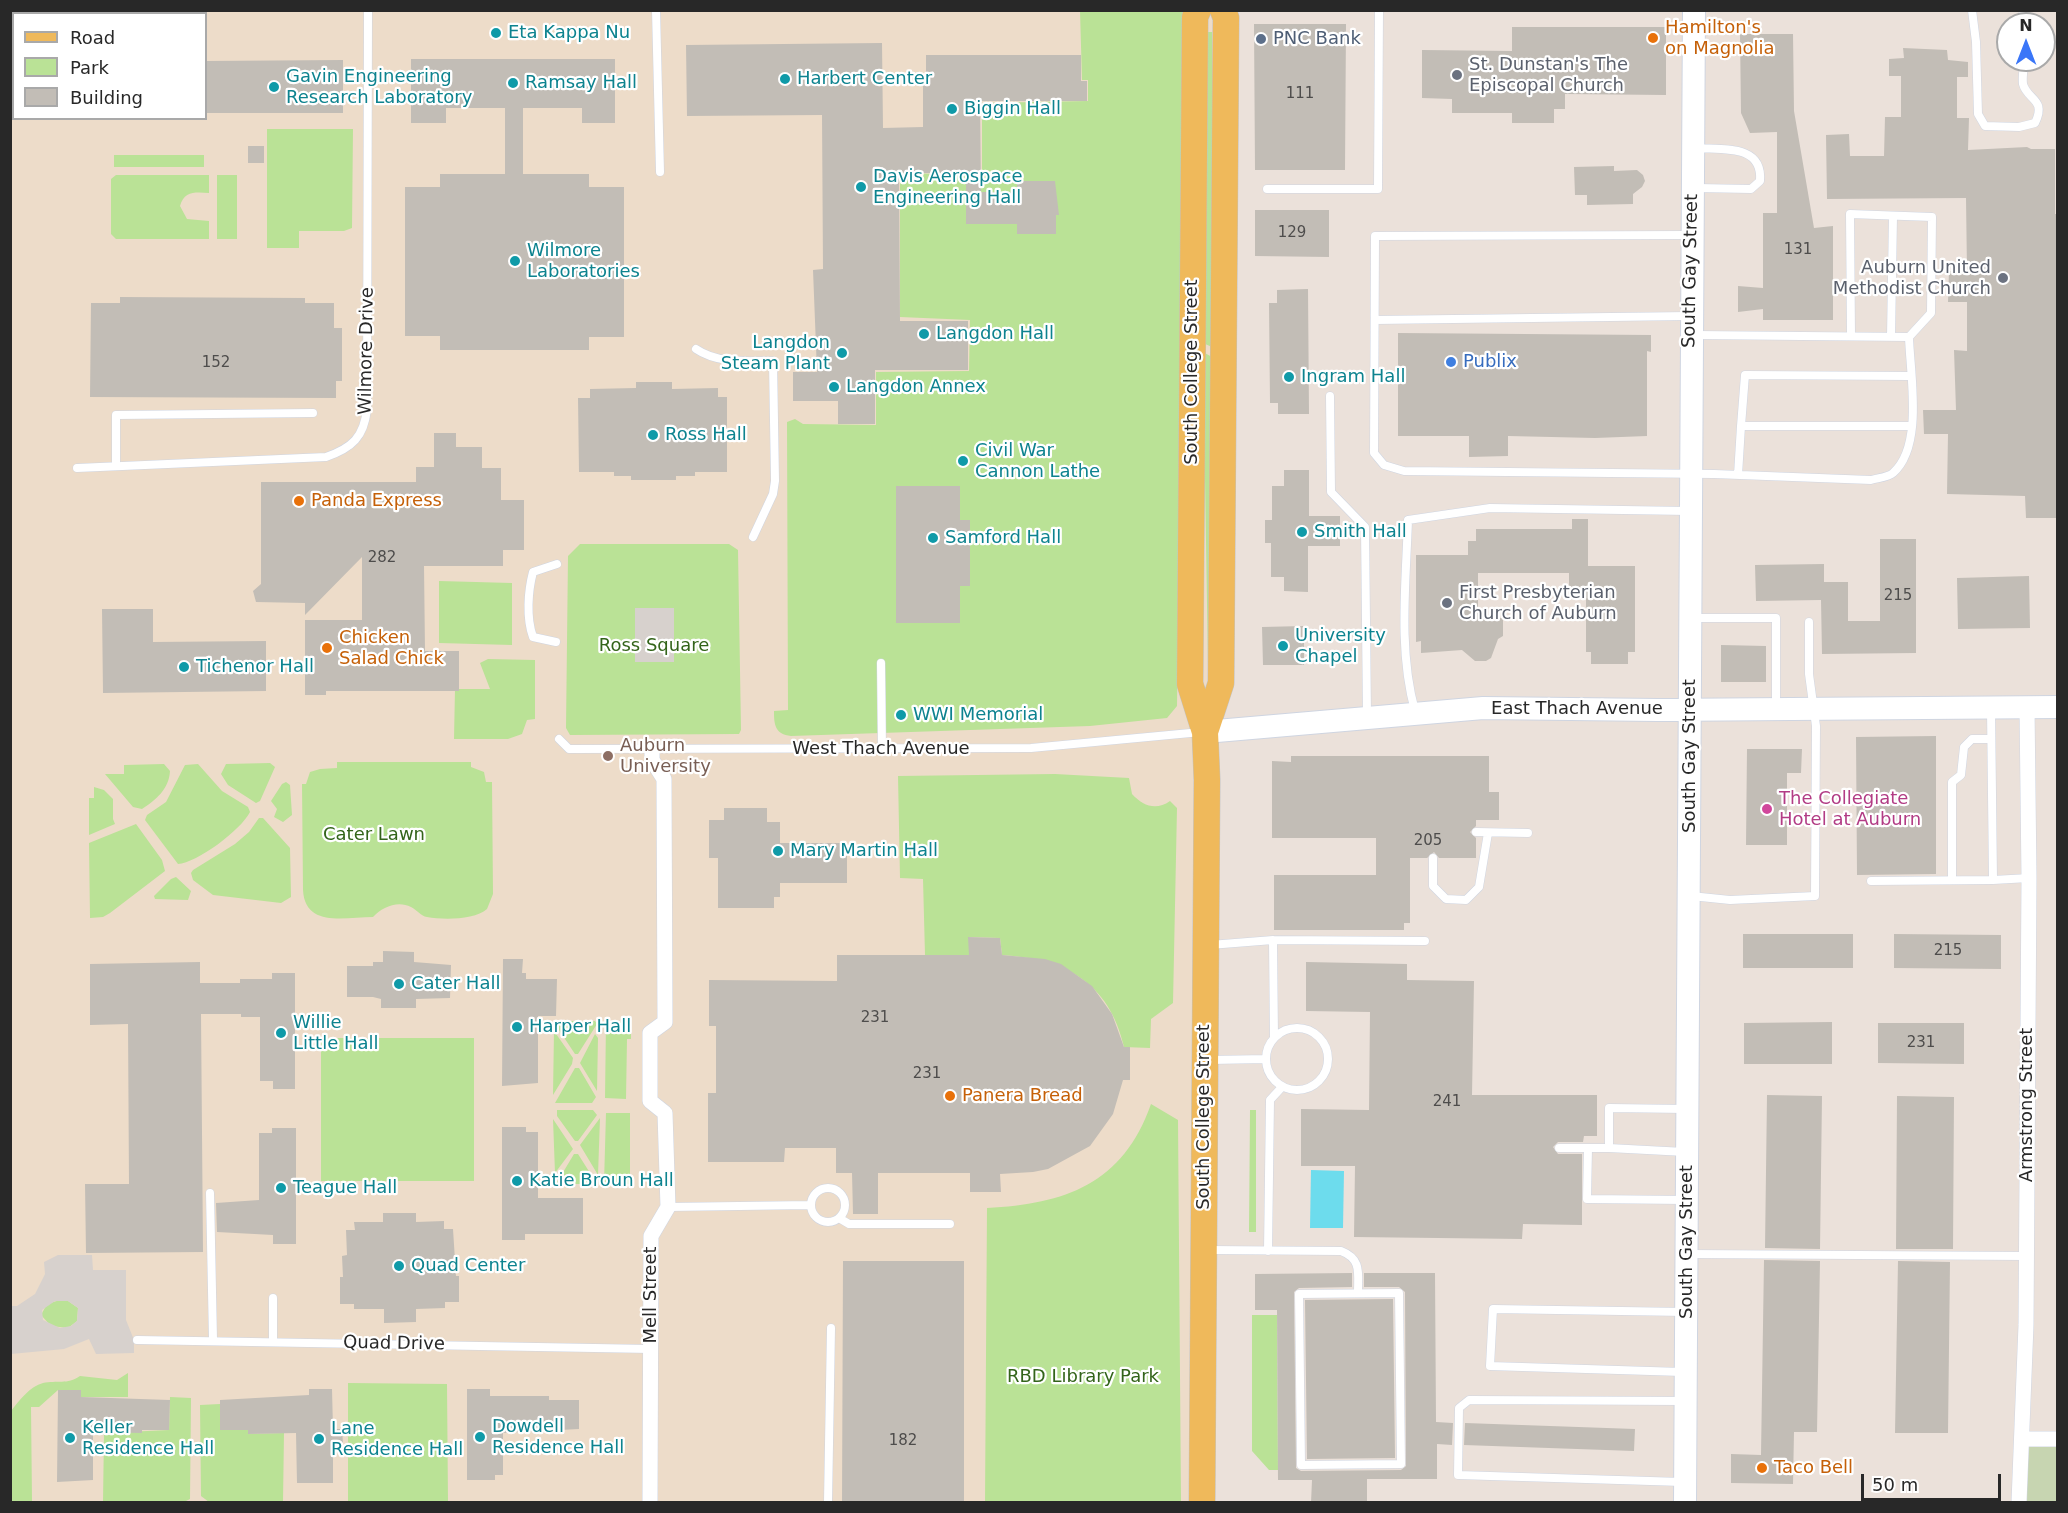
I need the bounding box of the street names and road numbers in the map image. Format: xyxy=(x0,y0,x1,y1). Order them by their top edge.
street label: South Gay Street xyxy=(1679,194,1703,348)
street label: South College Street xyxy=(1181,279,1203,465)
street label: Wilmore Drive xyxy=(355,287,379,415)
street label: South Gay Street xyxy=(1679,679,1701,833)
street label: East Thach Avenue xyxy=(1491,698,1663,720)
street label: West Thach Avenue xyxy=(792,738,970,760)
street label: South College Street xyxy=(1193,1024,1215,1210)
street label: Armstrong Street xyxy=(2016,1028,2038,1182)
street label: South Gay Street xyxy=(1676,1165,1698,1319)
street label: Mell Street xyxy=(640,1246,662,1344)
street label: Quad Drive xyxy=(343,1332,445,1356)

